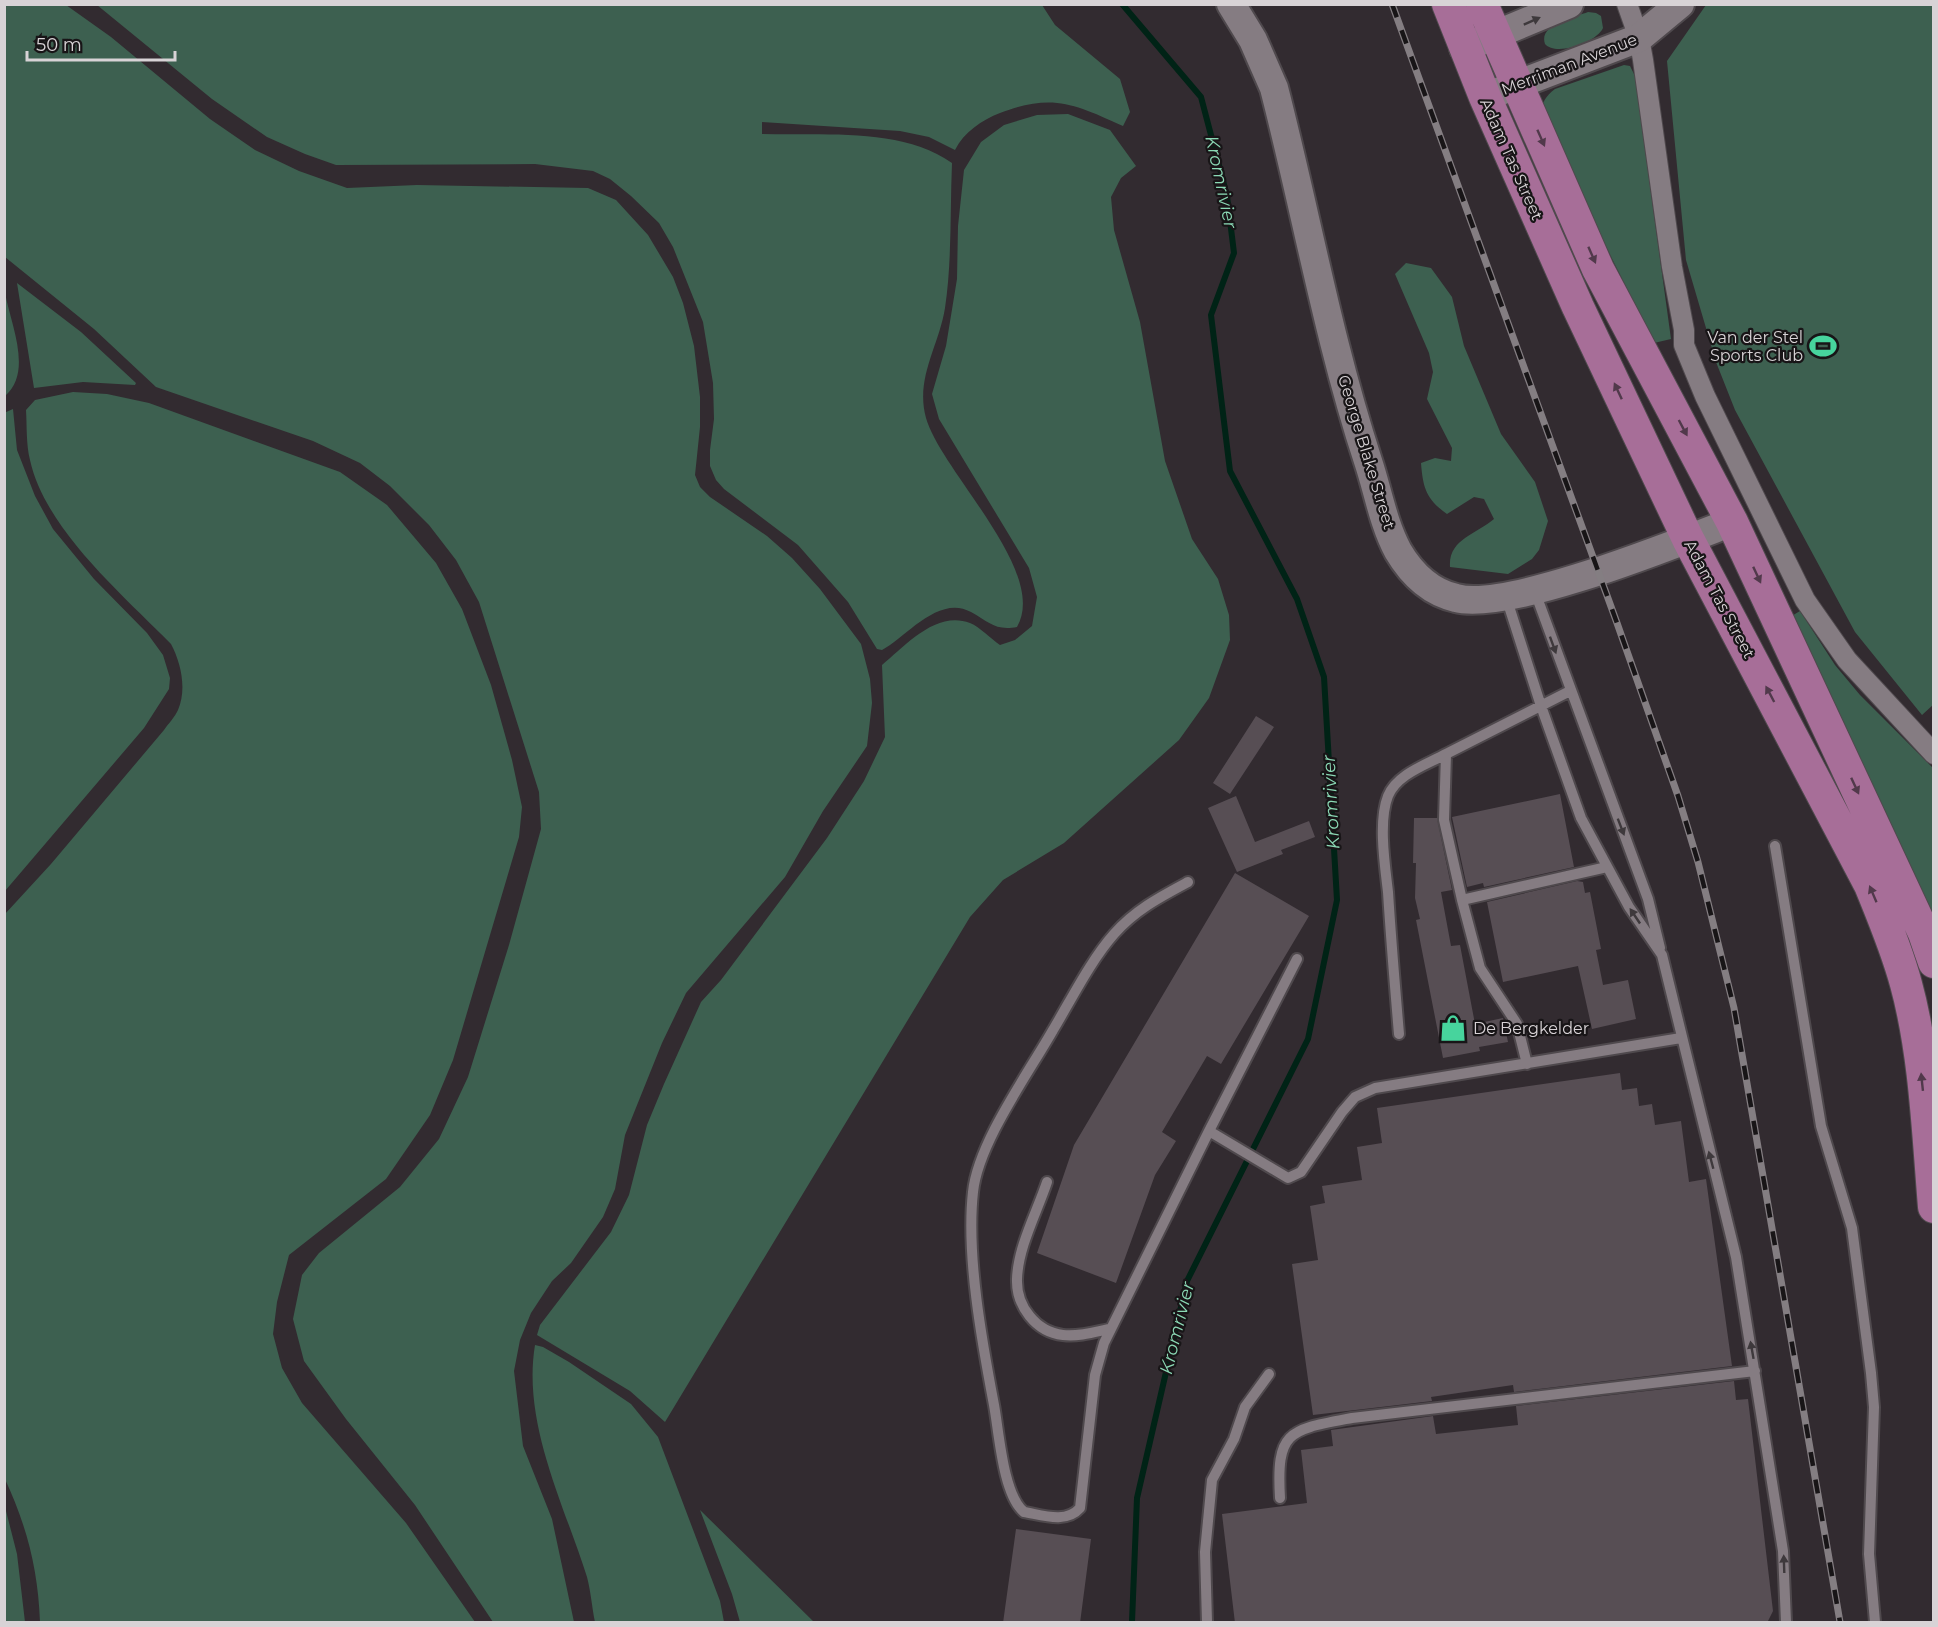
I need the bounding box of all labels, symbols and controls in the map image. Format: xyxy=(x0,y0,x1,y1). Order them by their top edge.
one-way arrow xyxy=(1523,15,1541,25)
scale bar xyxy=(27,24,176,62)
street label: Merriman Avenue xyxy=(1499,30,1640,99)
text: 50 m xyxy=(36,34,82,56)
street label: Adam Tas Street xyxy=(1476,95,1547,224)
one-way arrow xyxy=(1536,129,1546,147)
water label: Kromrivier xyxy=(1200,133,1242,231)
one-way arrow xyxy=(1588,246,1597,264)
place label: Van der Stel Sports Club xyxy=(1707,328,1803,365)
sports icon: Van der Stel Sports Club xyxy=(1808,331,1838,361)
street label: George Blake Street xyxy=(1334,373,1399,532)
one-way arrow xyxy=(1613,383,1623,400)
one-way arrow xyxy=(1678,419,1688,436)
street label: Adam Tas Street xyxy=(1680,537,1759,662)
one-way arrow xyxy=(1753,566,1762,583)
one-way arrow xyxy=(1548,636,1558,654)
one-way arrow xyxy=(1765,685,1775,703)
water label: Kromrivier xyxy=(1317,753,1344,850)
one-way arrow xyxy=(1851,778,1860,795)
one-way arrow xyxy=(1617,818,1626,836)
one-way arrow xyxy=(1868,885,1877,903)
one-way arrow xyxy=(1630,908,1641,924)
shop icon: De Bergkelder xyxy=(1438,1013,1468,1043)
place label: De Bergkelder xyxy=(1473,1019,1589,1038)
one-way arrow xyxy=(1917,1072,1927,1091)
one-way arrow xyxy=(1706,1151,1715,1169)
water label: Kromrivier xyxy=(1155,1279,1199,1377)
one-way arrow xyxy=(1747,1341,1756,1360)
one-way arrow xyxy=(1779,1555,1788,1574)

